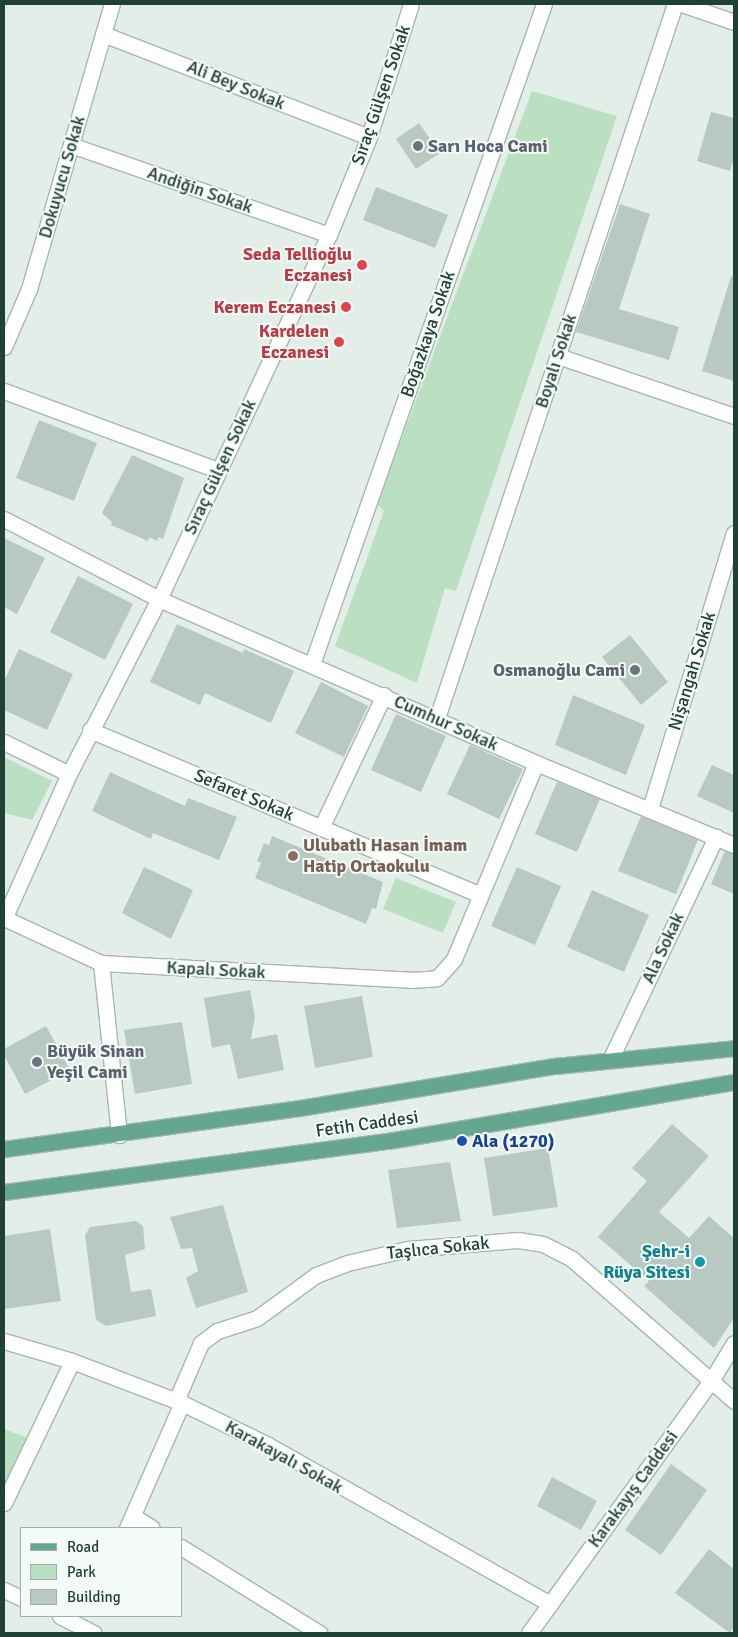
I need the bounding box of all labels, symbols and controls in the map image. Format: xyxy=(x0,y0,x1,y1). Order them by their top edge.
street label: Sıraç Gülşen Sokak xyxy=(347,22,415,168)
street label: Ali Bey Sokak xyxy=(184,56,288,114)
street label: Dokuyucu Sokak xyxy=(34,113,90,241)
place label: Sarı Hoca Cami xyxy=(428,135,548,157)
marker: Sarı Hoca Cami xyxy=(412,140,424,152)
street label: Andiğin Sokak xyxy=(145,162,255,218)
place label: Seda Tellioğlu Eczanesi xyxy=(243,244,352,286)
marker: Seda Tellioğlu Eczanesi xyxy=(356,259,368,271)
street label: Boğazkaya Sokak xyxy=(396,268,460,400)
place label: Kerem Eczanesi xyxy=(214,296,336,318)
marker: Kerem Eczanesi xyxy=(340,301,352,313)
street label: Boyalı Sokak xyxy=(531,311,581,411)
place label: Kardelen Eczanesi xyxy=(259,321,329,364)
marker: Kardelen Eczanesi xyxy=(333,336,345,348)
street label: Sıraç Gülşen Sokak xyxy=(179,396,261,538)
street label: Nişangah Sokak xyxy=(664,609,720,733)
place label: Osmanoğlu Cami xyxy=(493,659,625,681)
marker: Osmanoğlu Cami xyxy=(629,664,641,676)
street label: Cumhur Sokak xyxy=(391,690,501,756)
street label: Sefaret Sokak xyxy=(191,764,297,826)
place label: Ulubatlı Hasan İmam Hatip Ortaokulu xyxy=(303,835,467,878)
marker: Ulubatlı Hasan İmam Hatip Ortaokulu xyxy=(287,850,299,862)
street label: Ala Sokak xyxy=(637,909,689,987)
street label: Kapalı Sokak xyxy=(166,957,266,983)
place label: Büyük Sinan Yeşil Cami xyxy=(47,1041,144,1084)
marker: Büyük Sinan Yeşil Cami xyxy=(31,1056,43,1068)
street label: Fetih Caddesi xyxy=(314,1106,420,1142)
place label: Ala (1270) xyxy=(472,1130,555,1152)
marker: Ala (1270) xyxy=(456,1135,468,1147)
street label: Taşlıca Sokak xyxy=(386,1232,490,1264)
place label: Şehr-i Rüya Sitesi xyxy=(603,1241,690,1284)
marker: Şehr-i Rüya Sitesi xyxy=(694,1256,706,1268)
street label: Karakayalı Sokak xyxy=(221,1416,347,1498)
street label: Karakayış Caddesi xyxy=(583,1426,683,1552)
legend xyxy=(20,1527,182,1617)
text: Road xyxy=(67,1538,99,1556)
text: Park xyxy=(67,1563,96,1581)
text: Building xyxy=(67,1588,121,1606)

